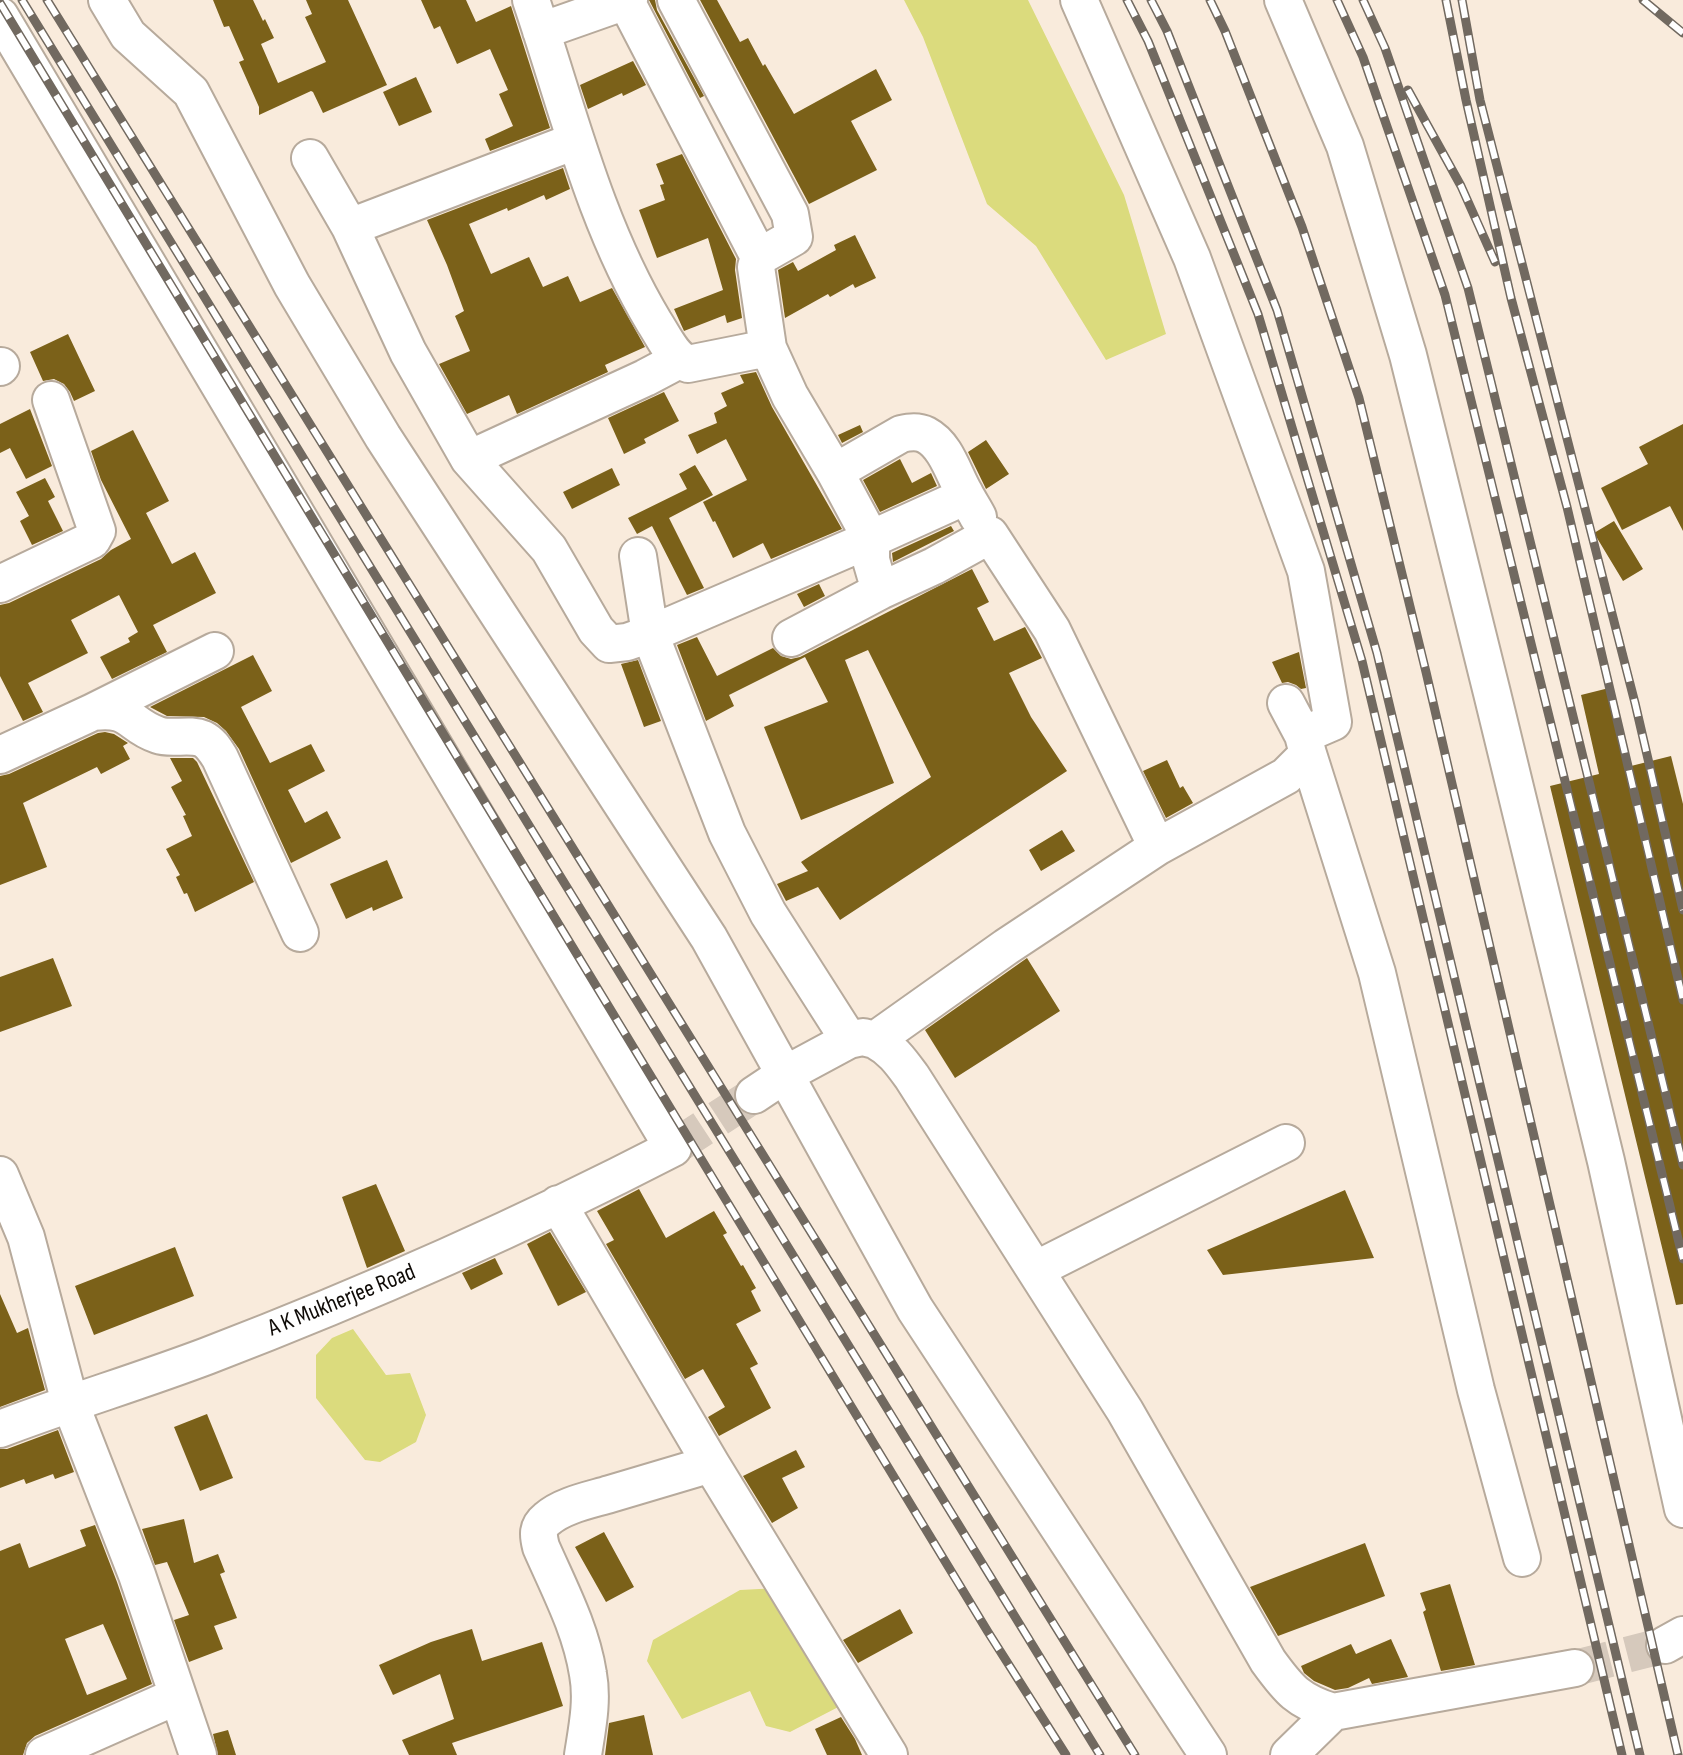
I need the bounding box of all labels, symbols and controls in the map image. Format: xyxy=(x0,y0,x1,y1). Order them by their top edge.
street label: A K Mukherjee Road xyxy=(264,1258,420,1344)

